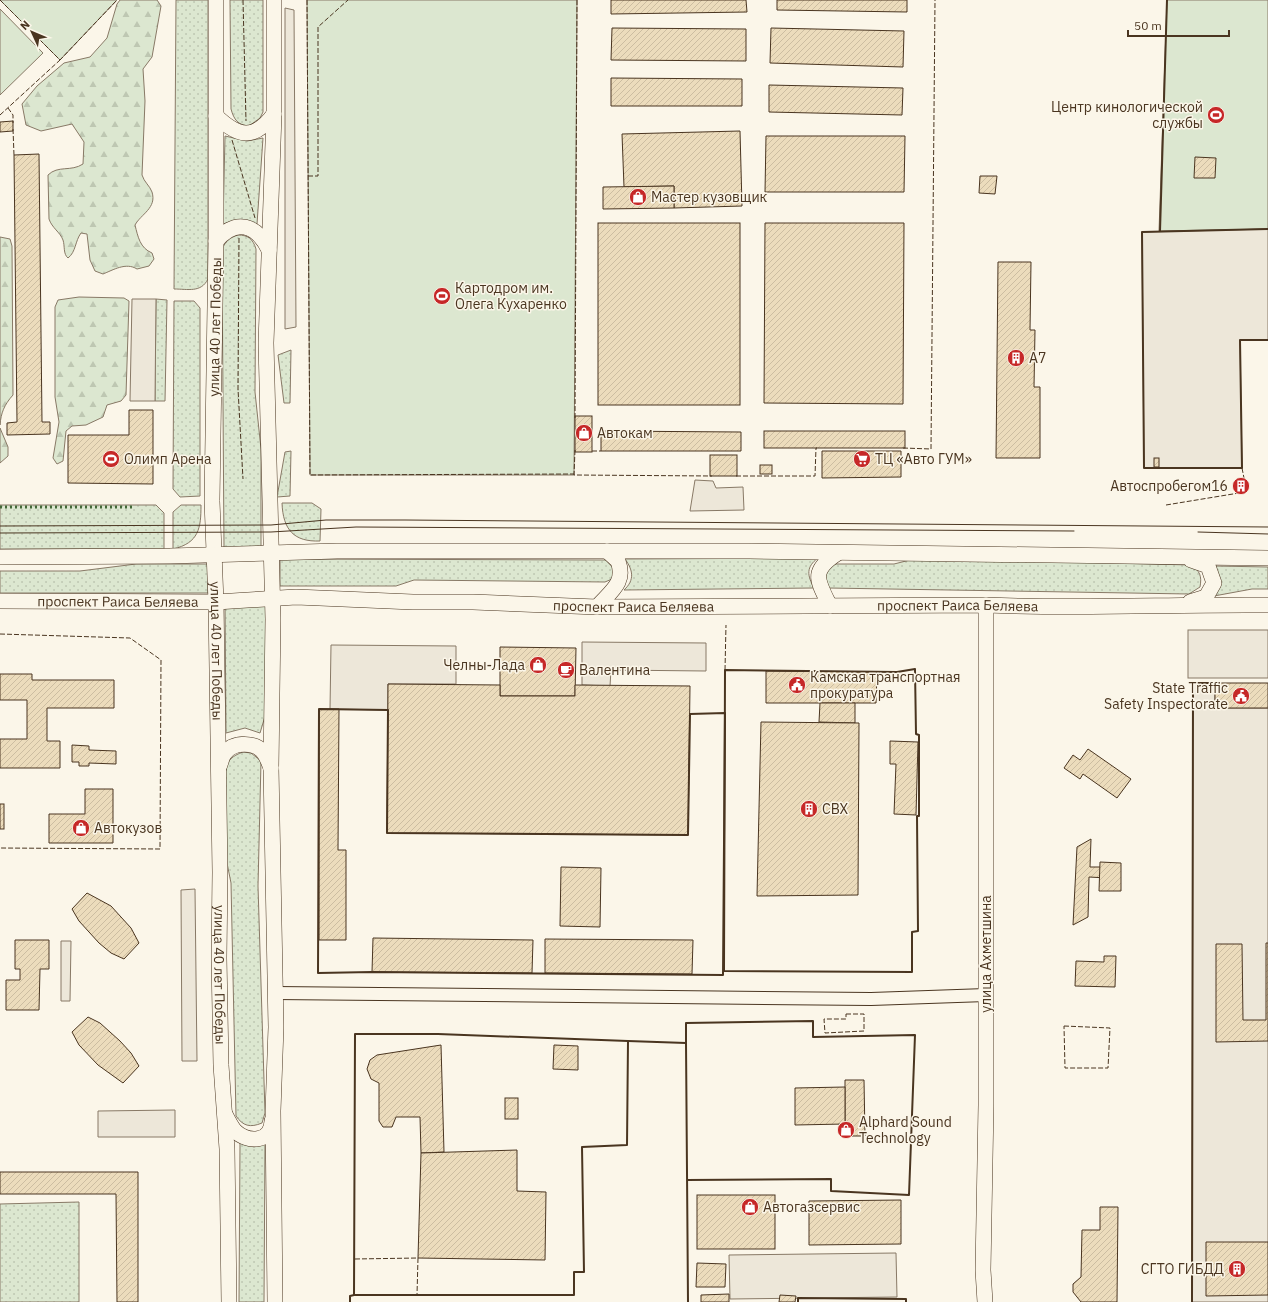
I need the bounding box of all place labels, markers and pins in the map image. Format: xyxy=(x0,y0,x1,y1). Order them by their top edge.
place label: Центр кинологической службы xyxy=(1051,98,1203,132)
sports icon: Центр кинологической службы xyxy=(1206,105,1226,125)
shop icon: Мастер кузовщик xyxy=(628,187,648,207)
place label: Мастер кузовщик xyxy=(651,188,768,206)
place label: Картодром им. Олега Кухаренко xyxy=(455,279,567,313)
sports icon: Картодром им. Олега Кухаренко xyxy=(432,286,452,306)
building icon: А7 xyxy=(1006,348,1026,368)
place label: А7 xyxy=(1029,349,1046,367)
shop icon: Автокам xyxy=(574,423,594,443)
place label: Автокам xyxy=(597,424,653,442)
sports icon: Олимп Арена xyxy=(101,449,121,469)
supermarket icon: ТЦ «Авто ГУМ» xyxy=(852,449,872,469)
place label: Олимп Арена xyxy=(124,450,212,468)
place label: ТЦ «Авто ГУМ» xyxy=(875,450,972,468)
building icon: Автоспробегом16 xyxy=(1231,476,1251,496)
place label: Автоспробегом16 xyxy=(1110,477,1228,495)
shop icon: Челны-Лада xyxy=(528,655,548,675)
place label: Челны-Лада xyxy=(444,656,526,674)
cafe icon: Валентина xyxy=(556,660,576,680)
place label: Валентина xyxy=(579,661,651,679)
place label: Камская транспортная прокуратура xyxy=(810,668,960,702)
public building icon: Камская транспортная прокуратура xyxy=(787,675,807,695)
place label: State Traffic Safety Inspectorate xyxy=(1104,679,1228,713)
public building icon: State Traffic Safety Inspectorate xyxy=(1231,686,1251,706)
building icon: СВХ xyxy=(799,799,819,819)
place label: СВХ xyxy=(822,800,849,818)
shop icon: Автокузов xyxy=(71,818,91,838)
place label: Автокузов xyxy=(94,819,162,837)
place label: Alphard Sound Technology xyxy=(859,1113,952,1147)
shop icon: Alphard Sound Technology xyxy=(836,1120,856,1140)
shop icon: Автогазсервис xyxy=(740,1197,760,1217)
place label: Автогазсервис xyxy=(763,1198,860,1216)
building icon: СГТО ГИБДД xyxy=(1227,1259,1247,1279)
place label: СГТО ГИБДД xyxy=(1141,1260,1224,1278)

